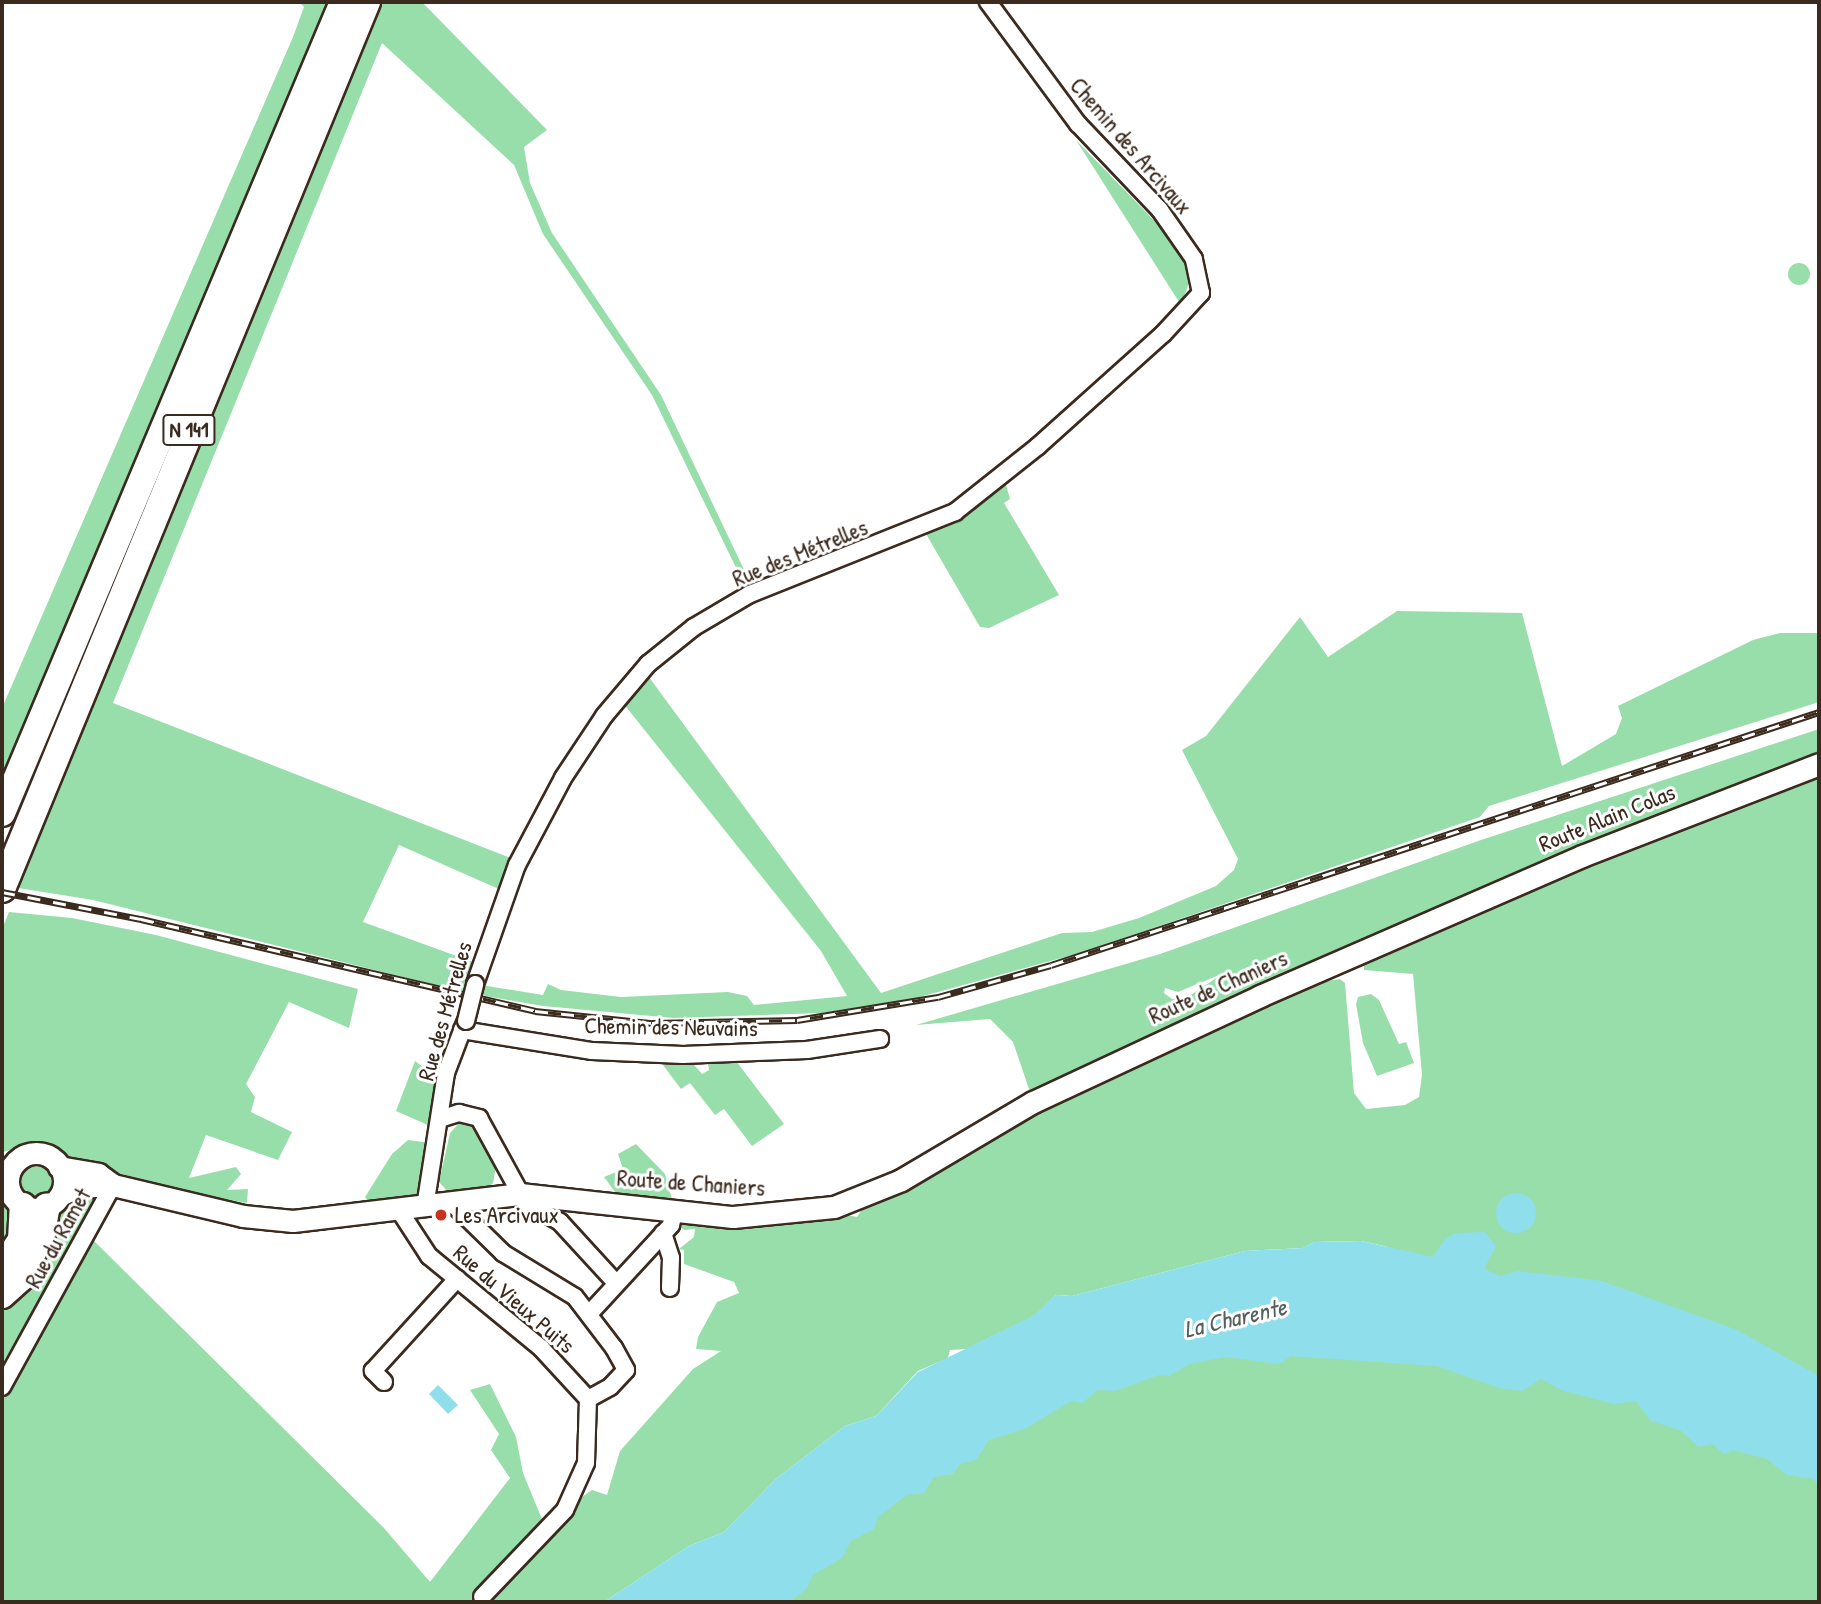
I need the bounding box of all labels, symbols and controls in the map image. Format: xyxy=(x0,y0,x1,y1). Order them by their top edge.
street label: Chemin des Arcivaux xyxy=(1064,72,1198,220)
road number: N 141 xyxy=(161,412,217,448)
street label: Rue des Métrelles xyxy=(729,513,871,593)
street label: Route Alain Colas xyxy=(1535,778,1679,858)
street label: Rue des Métrelles xyxy=(412,938,478,1084)
street label: Route de Chaniers xyxy=(1145,944,1291,1030)
street label: Chemin des Neuvains xyxy=(584,1012,758,1042)
street label: Route de Chaniers xyxy=(616,1164,766,1202)
street label: Rue du Ramet xyxy=(19,1183,97,1293)
place label: Les Arcivaux xyxy=(455,1201,559,1229)
marker: Les Arcivaux xyxy=(433,1207,449,1223)
street label: Rue du Vieux Puits xyxy=(448,1239,580,1359)
water label: La Charente xyxy=(1181,1292,1289,1344)

